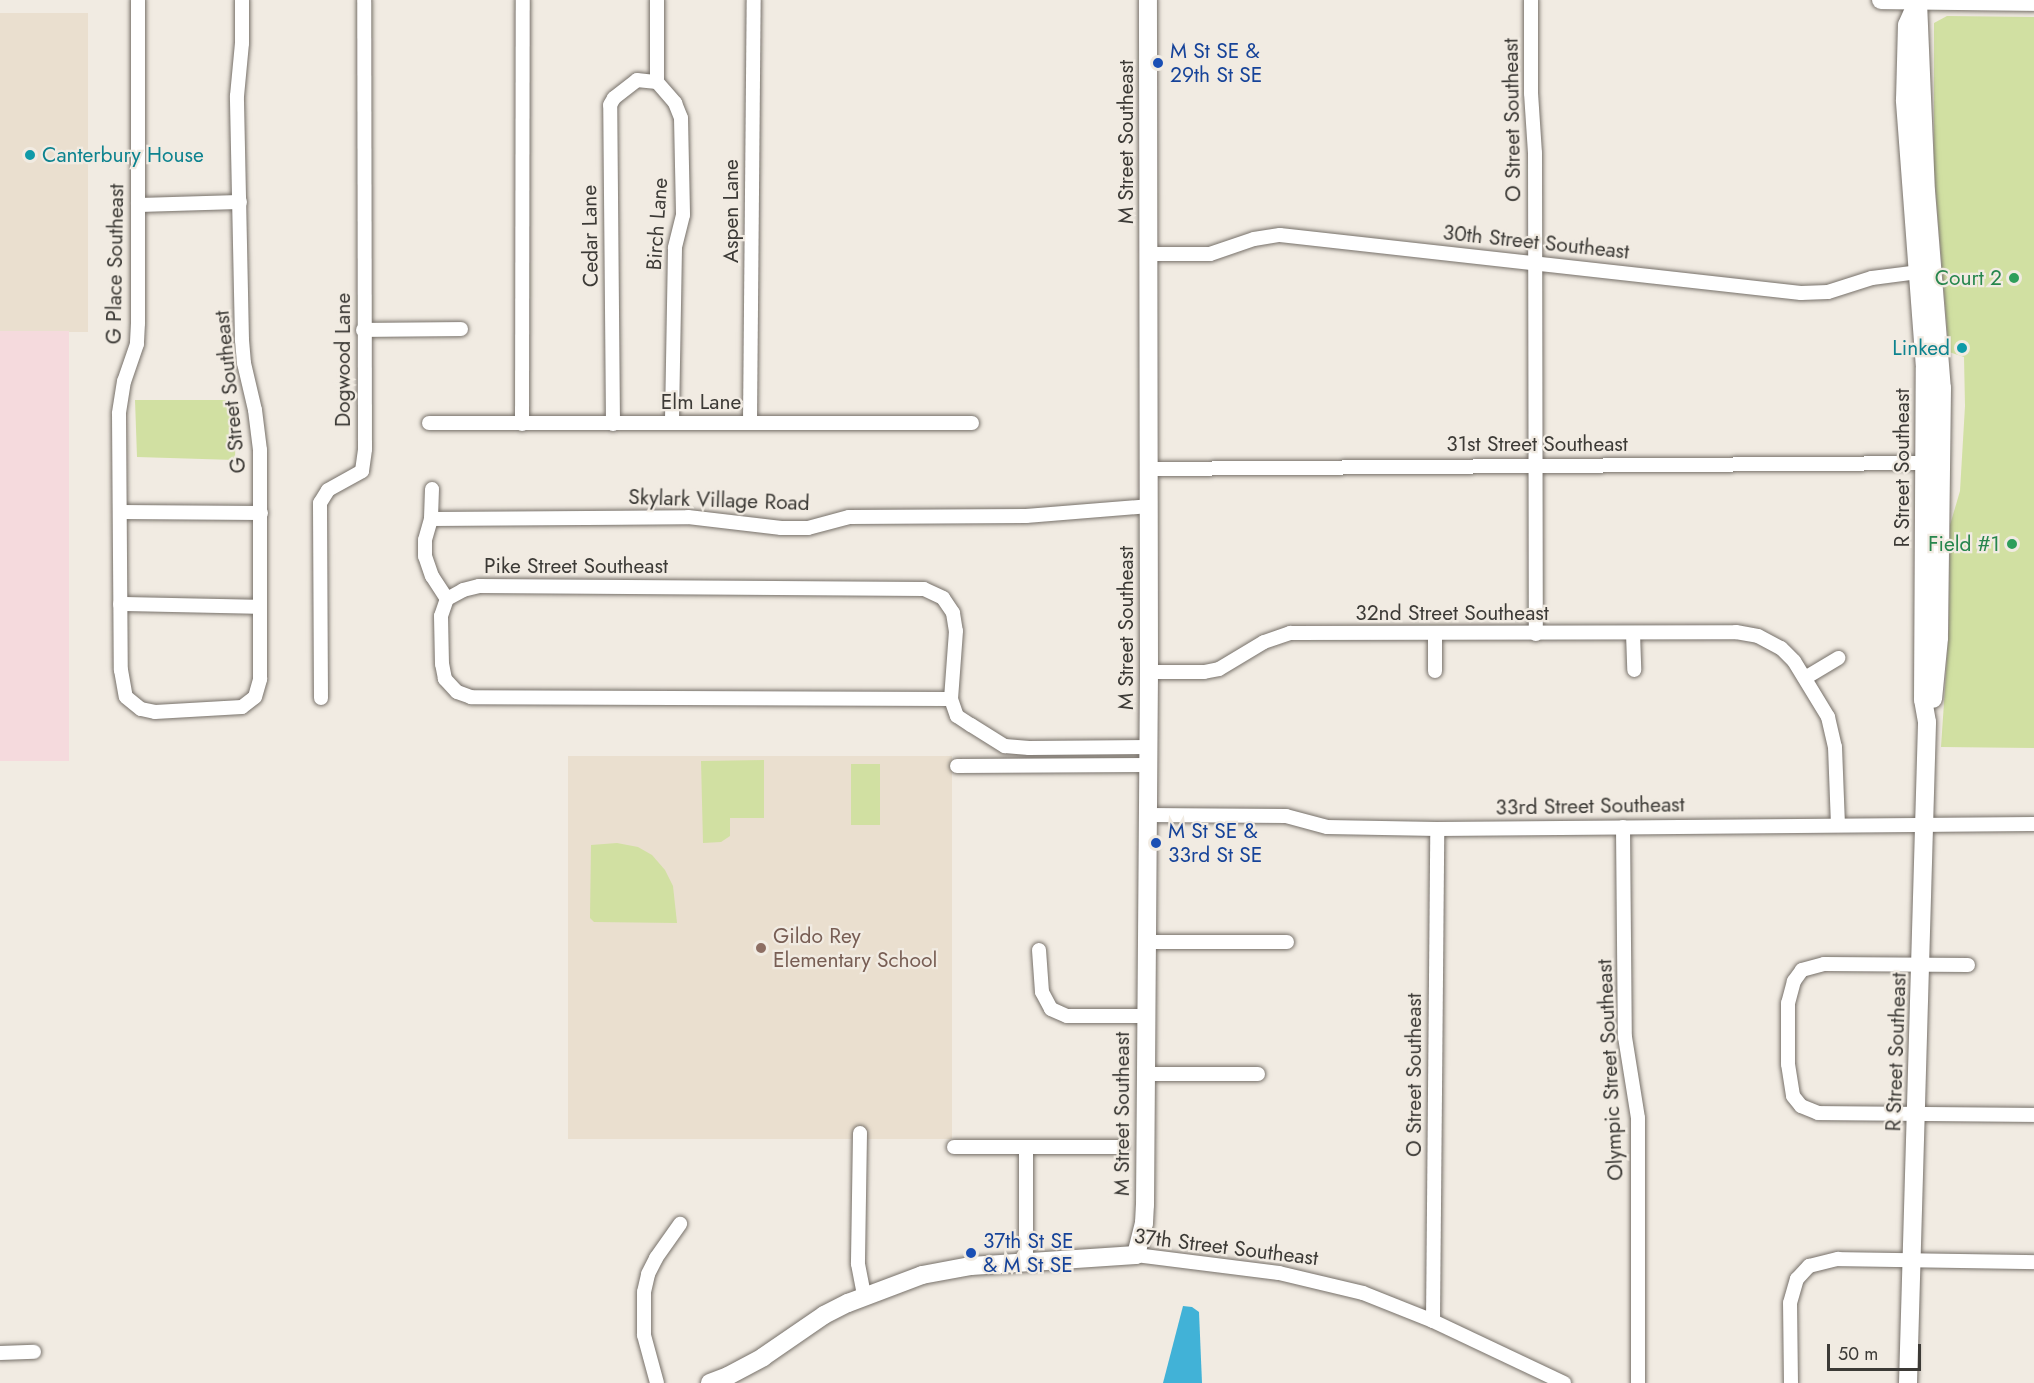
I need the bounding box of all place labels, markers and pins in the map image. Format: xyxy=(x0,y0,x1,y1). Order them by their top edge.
place label: M St SE & 29th St SE xyxy=(1170,38,1262,88)
marker: M St SE & 29th St SE xyxy=(1151,56,1165,70)
place label: Canterbury House xyxy=(42,142,204,168)
marker: Canterbury House xyxy=(23,148,37,162)
place label: Court 2 xyxy=(1935,265,2002,291)
marker: Court 2 xyxy=(2007,271,2021,285)
place label: Linked xyxy=(1892,335,1950,361)
marker: Linked xyxy=(1955,341,1969,355)
place label: Field #1 xyxy=(1928,531,2000,557)
marker: Field #1 xyxy=(2005,537,2019,551)
place label: M St SE & 33rd St SE xyxy=(1168,818,1262,868)
marker: M St SE & 33rd St SE xyxy=(1149,836,1163,850)
place label: Gildo Rey Elementary School xyxy=(773,923,937,973)
marker: Gildo Rey Elementary School xyxy=(754,941,768,955)
place label: 37th St SE & M St SE xyxy=(983,1228,1073,1278)
marker: 37th St SE & M St SE xyxy=(964,1246,978,1260)

